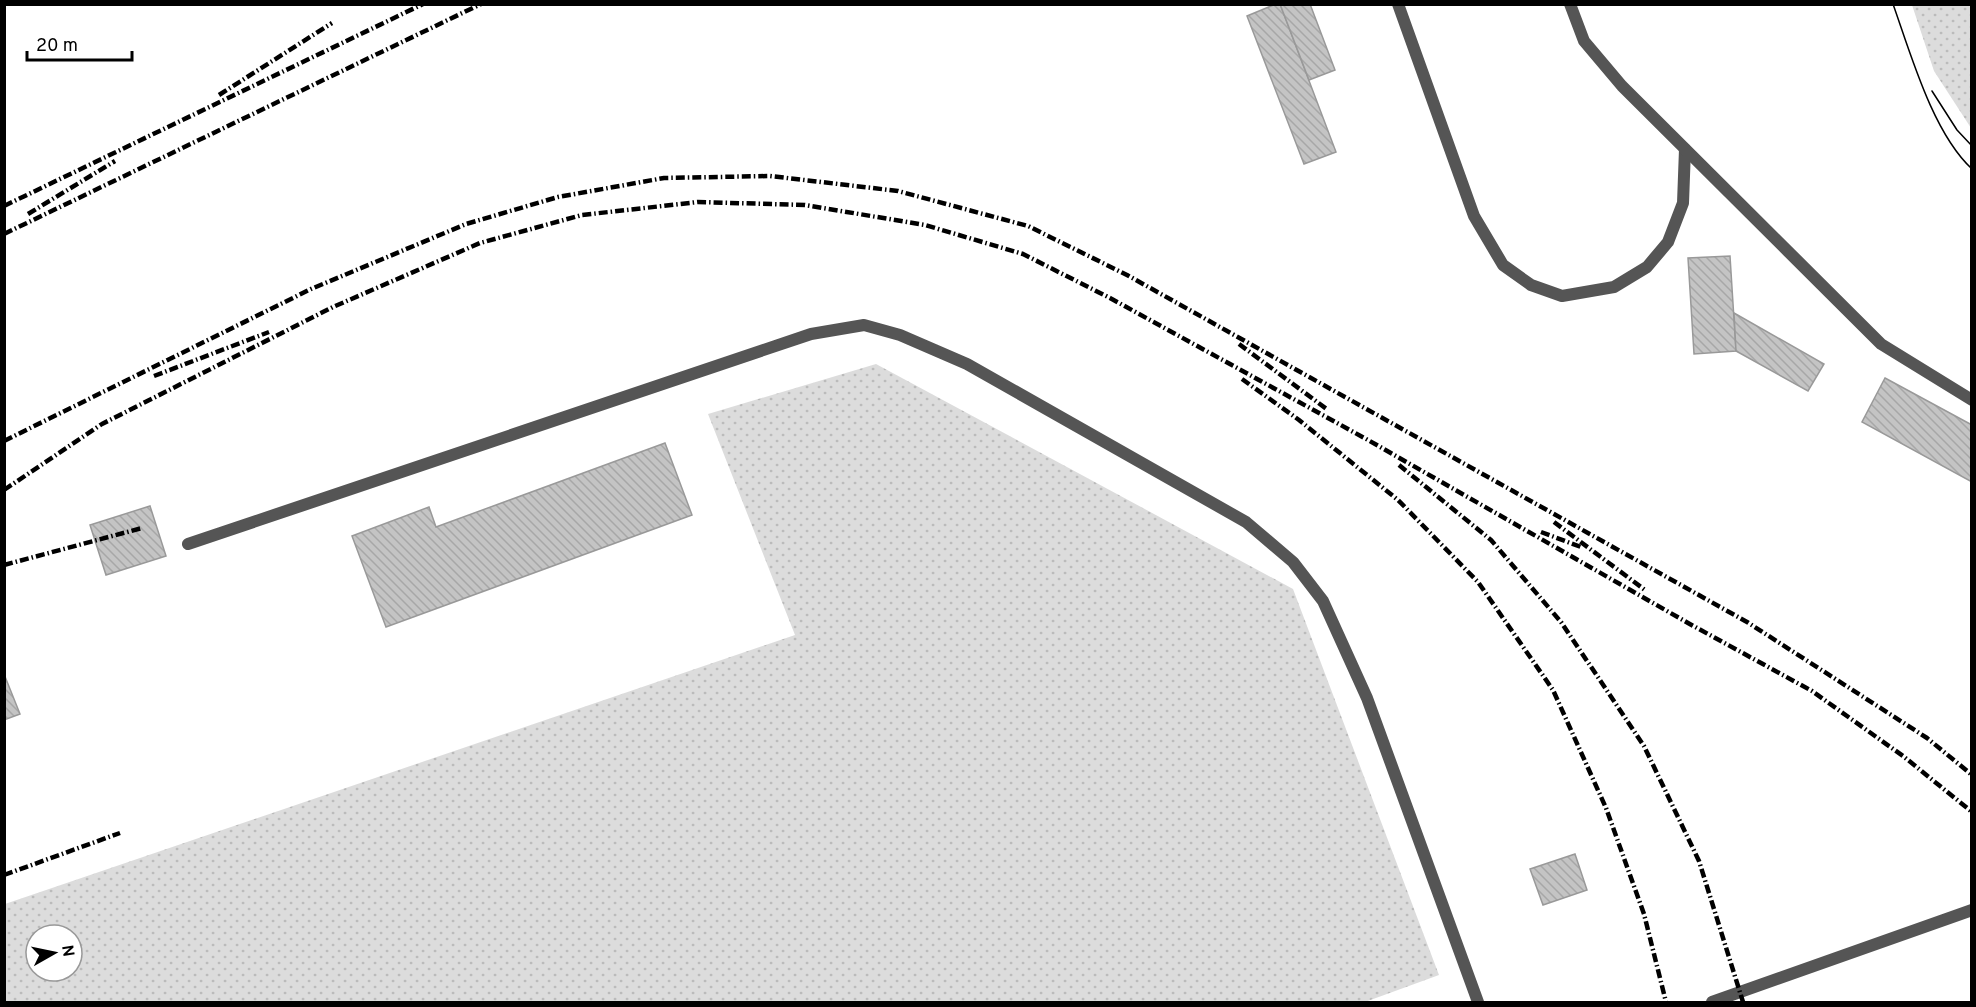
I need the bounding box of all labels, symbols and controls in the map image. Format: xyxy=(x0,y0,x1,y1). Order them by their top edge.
scale bar xyxy=(27,24,132,62)
text: 20 m xyxy=(36,35,78,58)
north arrow xyxy=(24,923,84,983)
text: N xyxy=(56,944,78,958)

